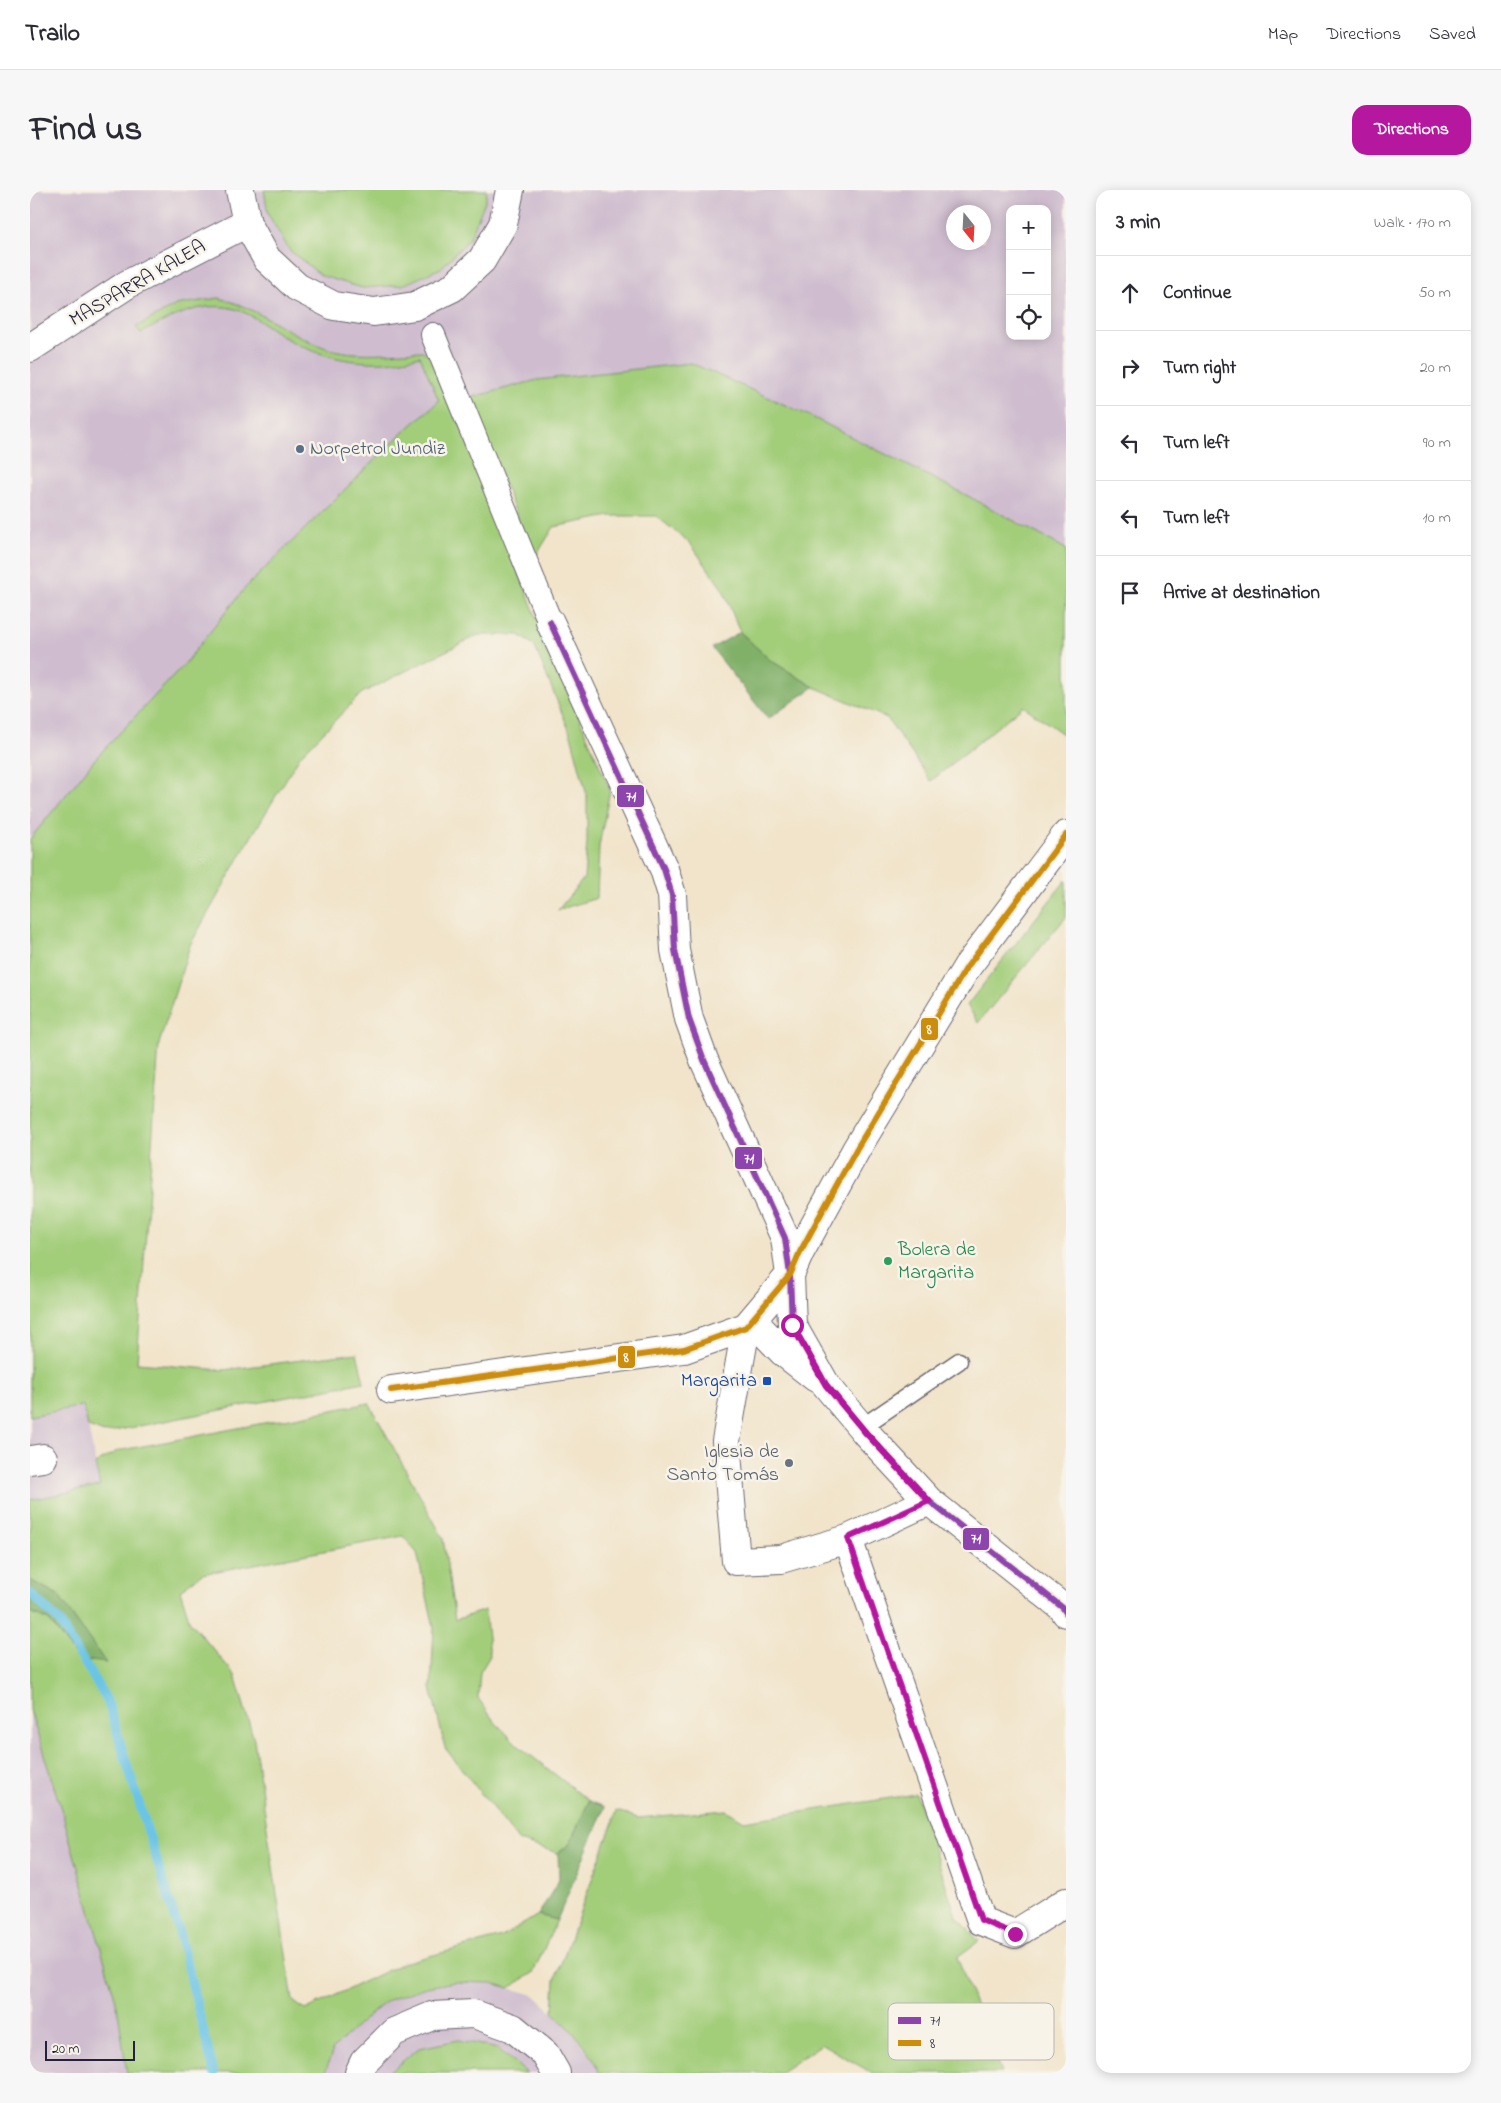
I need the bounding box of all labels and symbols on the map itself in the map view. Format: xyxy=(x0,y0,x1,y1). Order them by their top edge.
north arrow xyxy=(946,205,991,250)
street label: MASPARRA KALEA xyxy=(64,233,212,335)
place label: Norpetrol Jundiz xyxy=(310,435,446,464)
marker: Norpetrol Jundiz xyxy=(294,443,306,455)
line badge: 71 xyxy=(616,784,645,808)
text: 71 xyxy=(626,787,637,808)
line badge: 8 xyxy=(920,1017,939,1041)
text: 8 xyxy=(925,1020,932,1041)
line badge: 71 xyxy=(734,1146,763,1170)
text: 71 xyxy=(744,1149,755,1170)
place label: Bolera de Margarita xyxy=(897,1236,976,1289)
marker: Bolera de Margarita xyxy=(882,1255,894,1267)
route start xyxy=(781,1314,804,1337)
line badge: 8 xyxy=(617,1345,636,1369)
text: 8 xyxy=(622,1348,629,1369)
place label: Margarita xyxy=(681,1367,757,1397)
marker: Margarita xyxy=(761,1375,773,1387)
place label: Iglesia de Santo Tomás xyxy=(667,1438,779,1490)
marker: Iglesia de Santo Tomás xyxy=(783,1457,795,1469)
line badge: 71 xyxy=(962,1527,990,1551)
text: 71 xyxy=(971,1529,982,1550)
route end xyxy=(1004,1923,1027,1946)
legend xyxy=(888,2003,1054,2060)
text: 71 xyxy=(930,2011,941,2032)
text: 8 xyxy=(930,2034,935,2055)
scale bar xyxy=(45,2038,135,2061)

